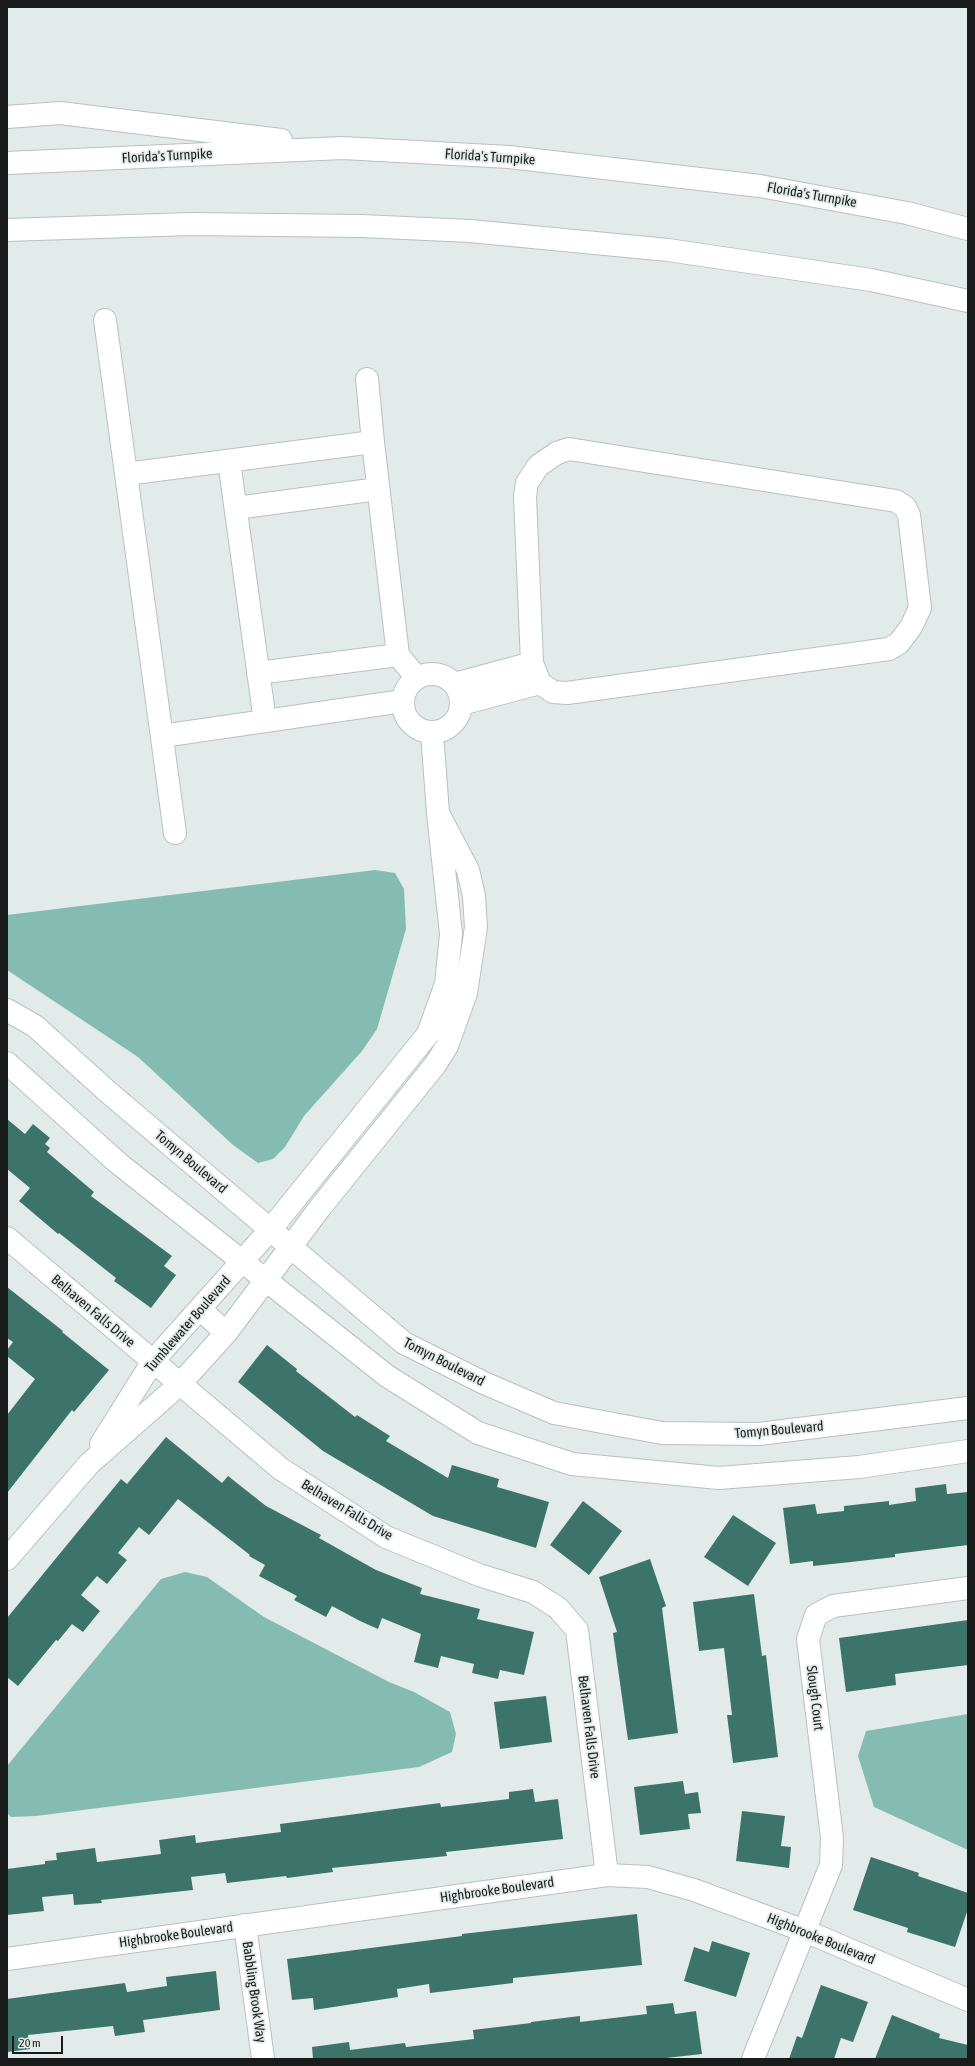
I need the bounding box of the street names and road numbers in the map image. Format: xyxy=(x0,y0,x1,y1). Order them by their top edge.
street label: Florida's Turnpike xyxy=(121,145,213,167)
street label: Florida's Turnpike xyxy=(444,145,536,169)
street label: Florida's Turnpike xyxy=(766,179,858,211)
street label: Tomyn Boulevard xyxy=(151,1127,231,1197)
street label: Belhaven Falls Drive xyxy=(48,1271,138,1351)
street label: Tumblewater Boulevard xyxy=(142,1272,234,1376)
street label: Tomyn Boulevard xyxy=(400,1334,488,1390)
street label: Tomyn Boulevard xyxy=(734,1418,824,1442)
street label: Belhaven Falls Drive xyxy=(298,1476,396,1544)
street label: Slough Court xyxy=(803,1665,827,1731)
street label: Belhaven Falls Drive xyxy=(574,1674,604,1780)
street label: Highbrooke Boulevard xyxy=(439,1874,555,1906)
street label: Highbrooke Boulevard xyxy=(765,1910,877,1968)
street label: Highbrooke Boulevard xyxy=(118,1919,234,1951)
street label: Babbling Brook Way xyxy=(239,1940,269,2044)

